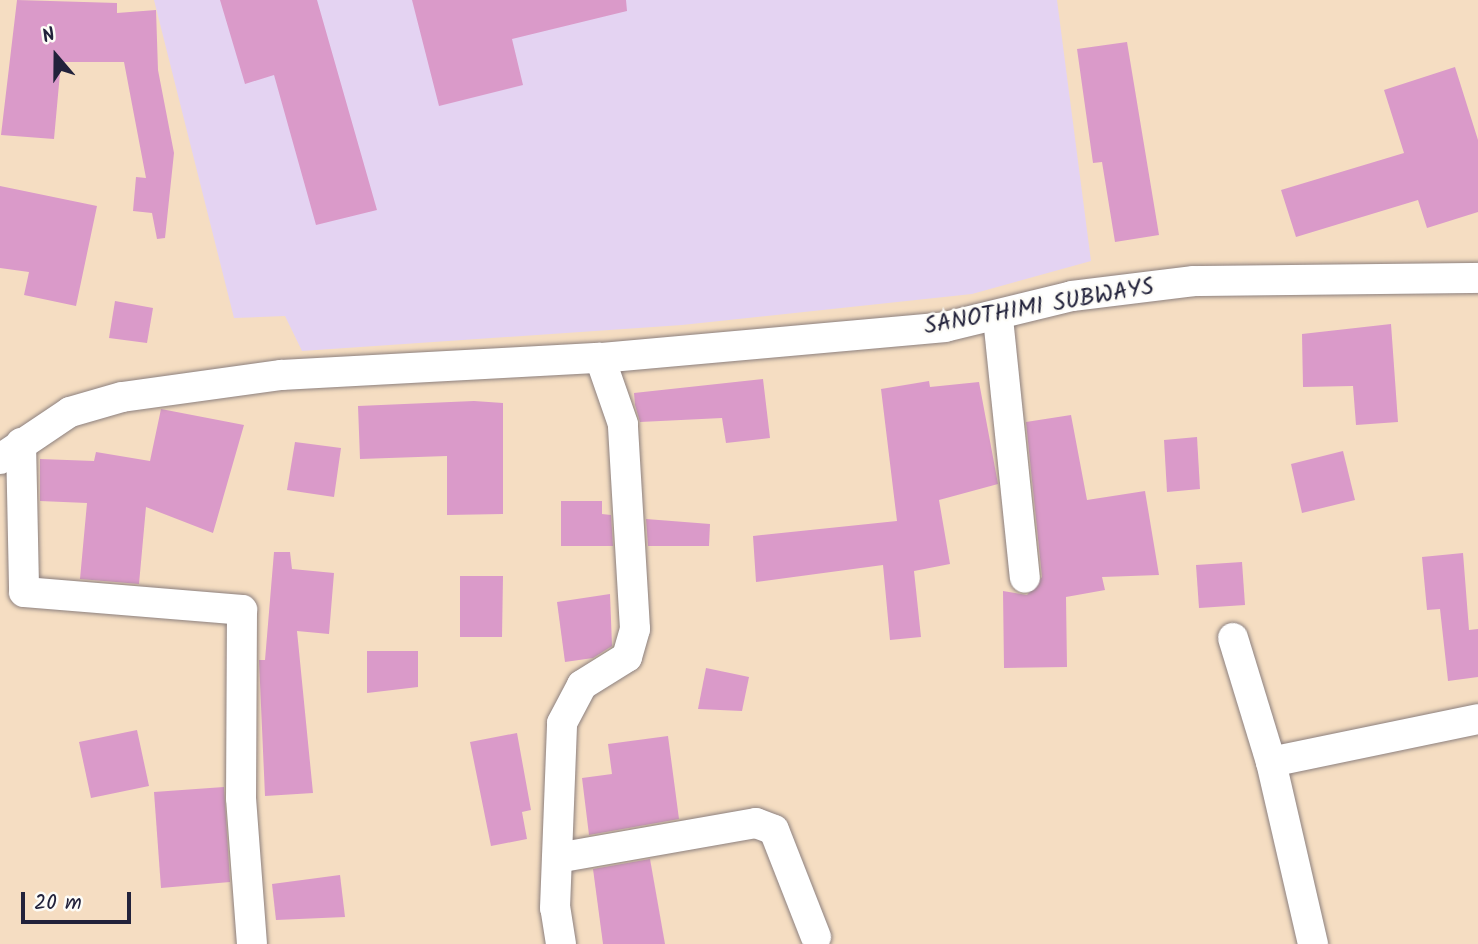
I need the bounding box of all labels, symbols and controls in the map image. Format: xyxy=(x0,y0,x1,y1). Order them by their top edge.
text: N xyxy=(38,20,60,52)
north arrow xyxy=(21,21,91,91)
street label: SANOTHIMI SUBWAYS xyxy=(922,273,1156,341)
scale bar xyxy=(24,878,135,922)
text: 20 m xyxy=(34,887,82,920)

